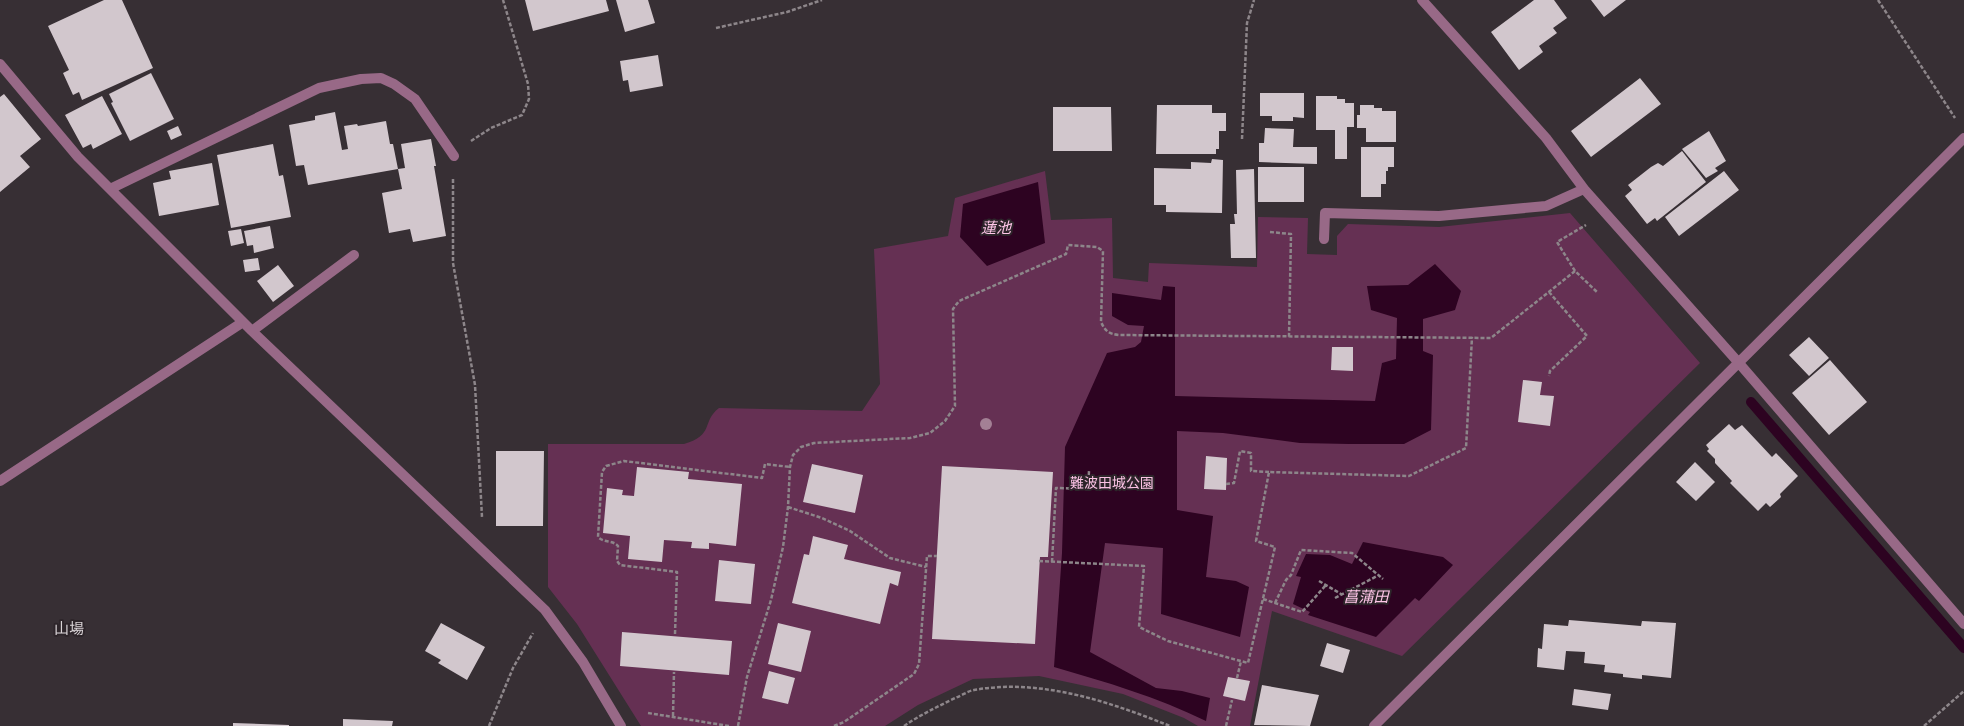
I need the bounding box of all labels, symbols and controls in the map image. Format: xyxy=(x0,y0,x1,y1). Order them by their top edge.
water label: 蓮池 xyxy=(981,218,1013,237)
park label: 難波田城公園 xyxy=(1070,474,1154,492)
water label: 菖蒲田 xyxy=(1343,587,1390,606)
district label: 山場 xyxy=(54,619,84,638)

